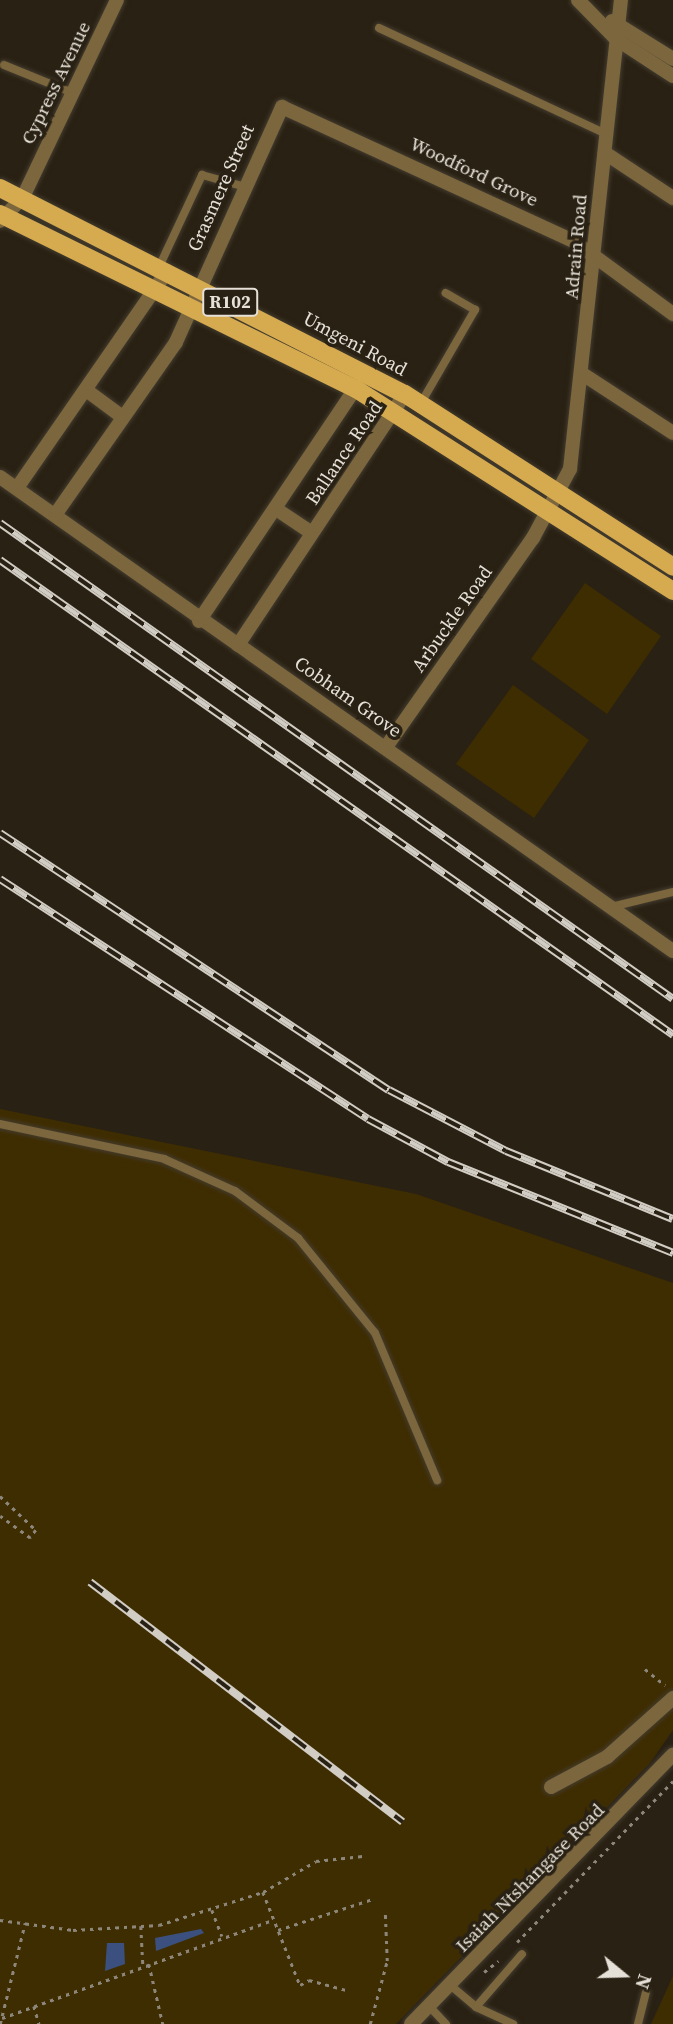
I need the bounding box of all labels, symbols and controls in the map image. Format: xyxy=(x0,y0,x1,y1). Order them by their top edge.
street label: Cypress Avenue xyxy=(16,18,96,148)
street label: Grasmere Street xyxy=(183,121,259,255)
street label: Woodford Grove xyxy=(406,132,542,212)
street label: Adrain Road xyxy=(560,194,592,300)
road number: R102 xyxy=(202,288,258,316)
street label: Umgeni Road xyxy=(299,307,411,381)
street label: Ballance Road xyxy=(301,397,387,509)
street label: Arbuckle Road xyxy=(407,562,497,676)
street label: Cobham Grove xyxy=(290,652,406,742)
street label: Isaiah Ntshangase Road xyxy=(451,1799,609,1957)
north arrow xyxy=(589,1940,659,2010)
text: N xyxy=(629,1971,658,1993)

